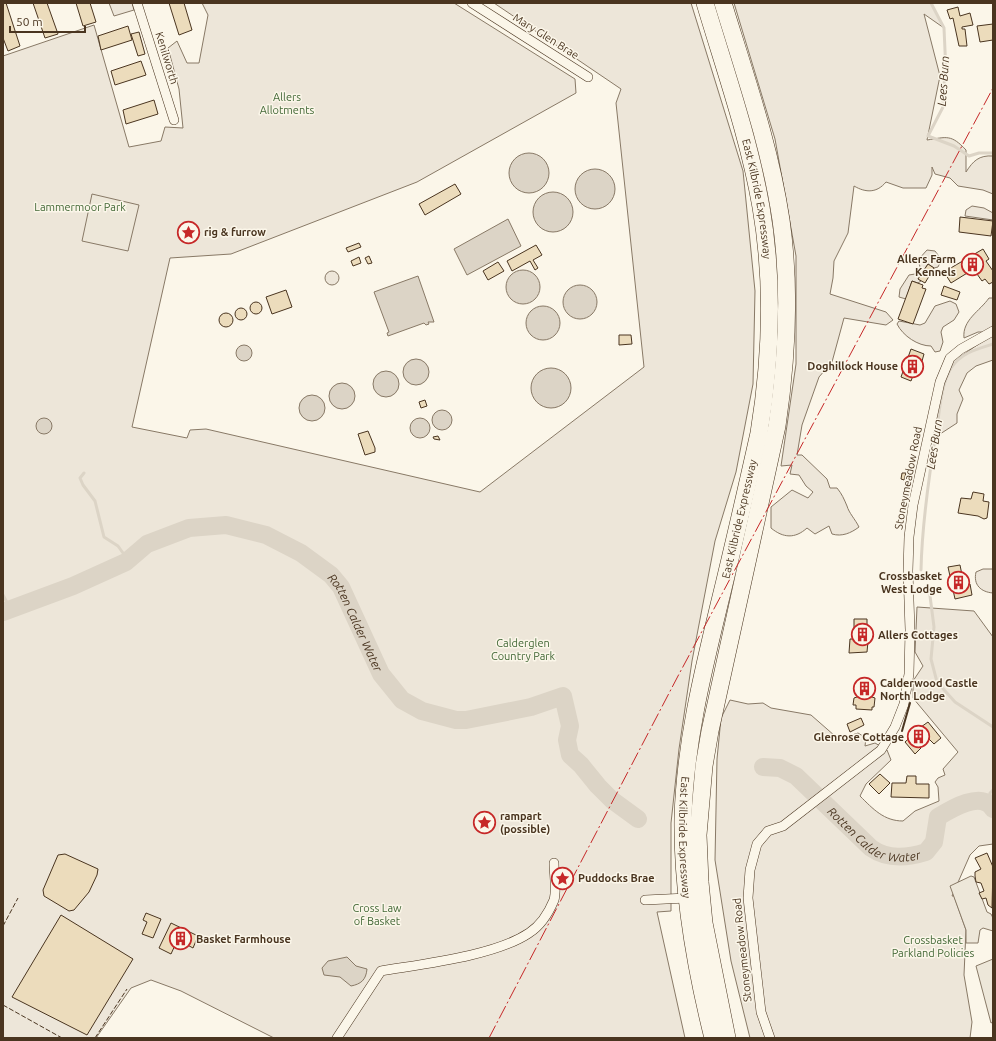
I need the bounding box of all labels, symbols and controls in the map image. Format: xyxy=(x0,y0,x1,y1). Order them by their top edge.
scale bar xyxy=(10,8,85,34)
street label: Mary Glen Brae xyxy=(511,11,581,61)
text: 50 m xyxy=(16,15,43,28)
street label: Kenilworth xyxy=(153,30,181,86)
water label: Lees Burn xyxy=(935,55,951,107)
park label: Allers Allotments xyxy=(260,91,315,116)
street label: East Kilbride Expressway xyxy=(740,138,774,260)
park label: Lammermoor Park xyxy=(34,201,126,213)
place icon: rig & furrow xyxy=(176,219,202,245)
place label: rig & furrow xyxy=(204,226,266,238)
building icon: Allers Farm Kennels xyxy=(959,252,985,278)
place label: Allers Farm Kennels xyxy=(897,253,956,278)
building icon: Doghillock House xyxy=(900,353,926,379)
place label: Doghillock House xyxy=(807,360,898,372)
water label: Lees Burn xyxy=(924,418,944,470)
street label: Stoneymeadow Road xyxy=(892,425,924,531)
street label: East Kilbride Expressway xyxy=(719,458,759,580)
building icon: Crossbasket West Lodge xyxy=(945,569,971,595)
place label: Crossbasket West Lodge xyxy=(879,570,942,595)
water label: Rotten Calder Water xyxy=(326,571,385,674)
building icon: Allers Cottages xyxy=(849,622,875,648)
place label: Allers Cottages xyxy=(878,629,958,641)
park label: Calderglen Country Park xyxy=(491,637,556,662)
building icon: Calderwood Castle North Lodge xyxy=(852,676,878,702)
place label: Calderwood Castle North Lodge xyxy=(880,677,978,702)
building icon: Glenrose Cottage xyxy=(906,724,932,750)
place label: Glenrose Cottage xyxy=(813,731,904,743)
street label: East Kilbride Expressway xyxy=(677,776,693,899)
water label: Rotten Calder Water xyxy=(825,804,922,864)
place icon: rampart (possible) xyxy=(471,809,497,835)
place label: rampart (possible) xyxy=(500,810,550,836)
place icon: Puddocks Brae xyxy=(549,865,575,891)
place label: Puddocks Brae xyxy=(578,872,655,884)
street label: Stoneymeadow Road xyxy=(731,897,753,1003)
park label: Cross Law of Basket xyxy=(352,902,402,927)
building icon: Basket Farmhouse xyxy=(167,926,193,952)
place label: Basket Farmhouse xyxy=(196,933,291,945)
park label: Crossbasket Parkland Policies xyxy=(892,934,975,959)

